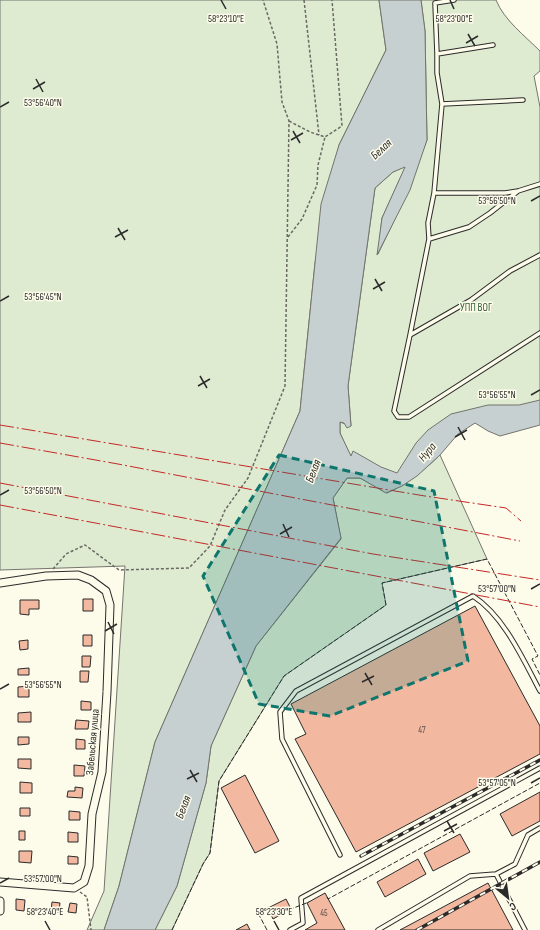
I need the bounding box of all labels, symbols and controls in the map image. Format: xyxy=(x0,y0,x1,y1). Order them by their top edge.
text: 58°23'10"E xyxy=(208,13,244,25)
text: 58°23'00"E xyxy=(435,13,473,25)
text: 53°56'40"N xyxy=(24,97,62,109)
water label: Белая xyxy=(368,136,395,163)
text: 53°56'50"N xyxy=(478,195,516,207)
text: 53°56'45"N xyxy=(24,291,62,303)
park label: УПП ВОГ xyxy=(460,301,492,314)
text: 53°56'55"N xyxy=(478,389,516,401)
water label: Нура xyxy=(415,440,440,465)
water label: Белая xyxy=(302,457,325,485)
text: 53°56'50"N xyxy=(24,485,62,497)
text: 53°57'00"N xyxy=(478,583,516,595)
text: 53°56'55"N xyxy=(24,679,62,691)
street label: Забельская улица xyxy=(83,708,102,776)
house number: 47 xyxy=(418,725,426,736)
text: 53°57'05"N xyxy=(478,777,516,789)
water label: Белая xyxy=(172,793,195,821)
text: 53°57'00"N xyxy=(24,873,62,885)
north arrow xyxy=(488,878,528,918)
text: С xyxy=(507,899,518,914)
text: 58°23'40"E xyxy=(27,906,63,918)
text: 58°23'30"E xyxy=(256,906,292,918)
house number: 45 xyxy=(320,908,328,919)

